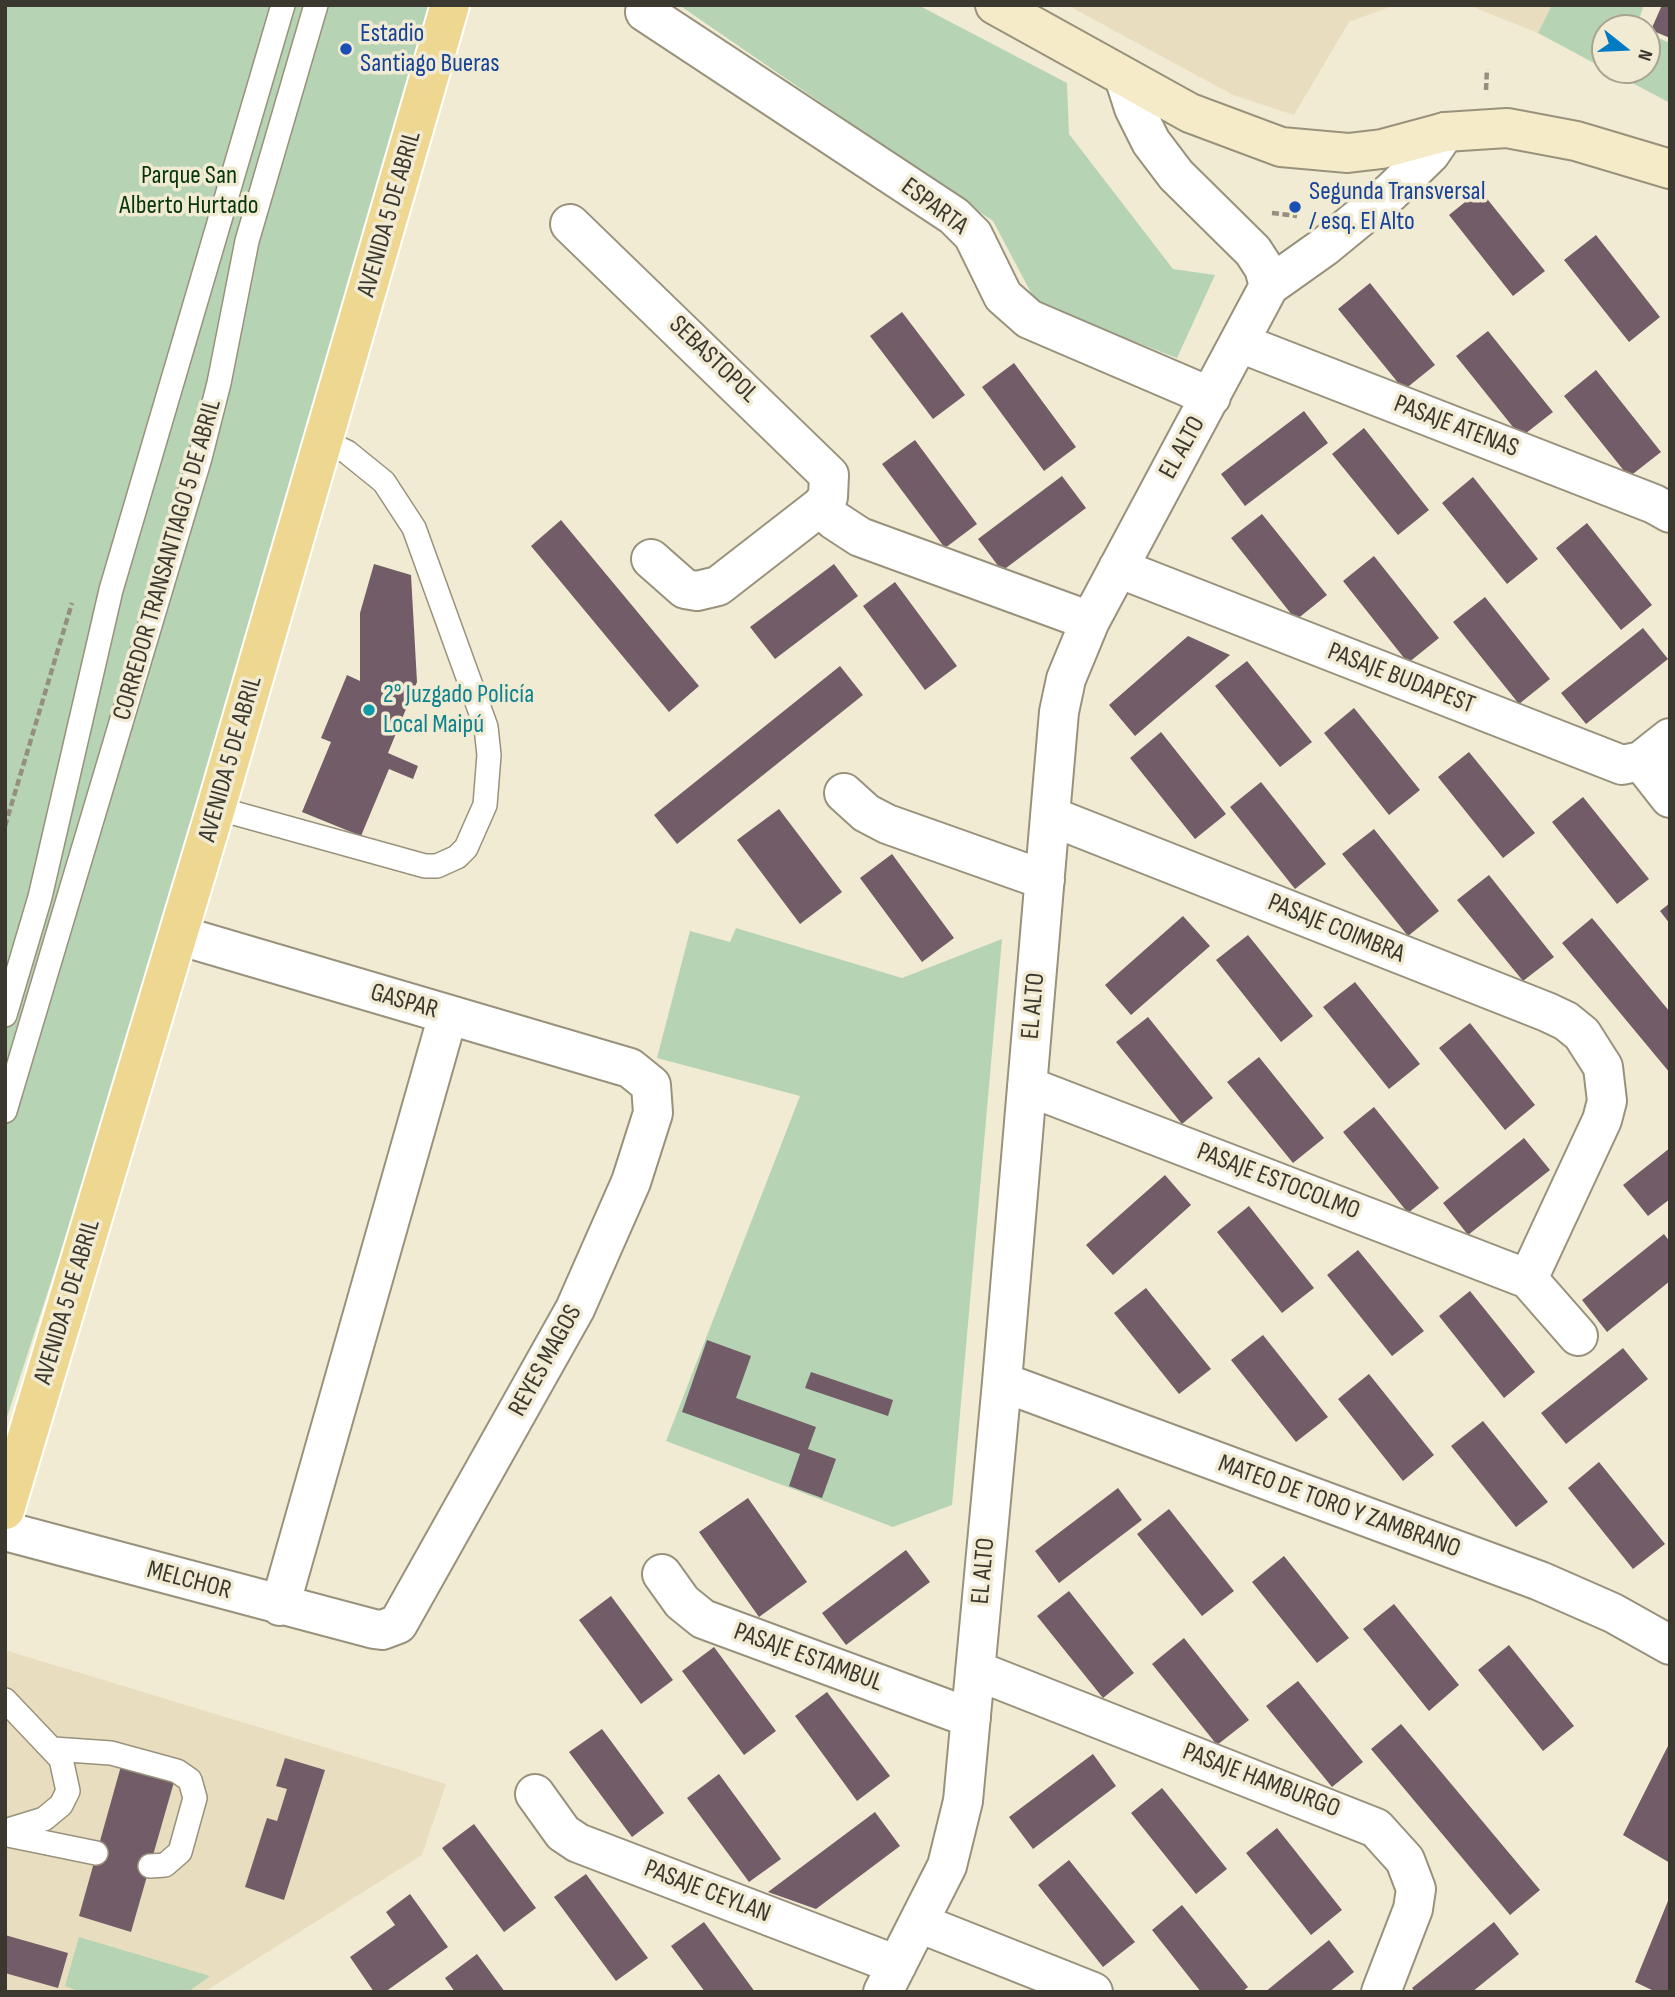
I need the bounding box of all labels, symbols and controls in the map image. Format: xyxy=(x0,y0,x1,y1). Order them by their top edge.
north arrow xyxy=(1591,14,1661,84)
place label: Estadio Santiago Bueras xyxy=(360,18,500,80)
marker: Estadio Santiago Bueras xyxy=(338,41,354,57)
text: N xyxy=(1632,47,1657,63)
street label: AVENIDA 5 DE ABRIL xyxy=(351,128,429,300)
park label: Parque San Alberto Hurtado xyxy=(119,160,259,222)
street label: ESPARTA xyxy=(894,172,974,242)
place label: Segunda Transversal / esq. El Alto xyxy=(1309,176,1485,238)
marker: Segunda Transversal / esq. El Alto xyxy=(1287,199,1303,215)
street label: SEBASTOPOL xyxy=(662,310,764,410)
street label: PASAJE ATENAS xyxy=(1389,389,1523,465)
street label: CORREDOR TRANSANTIAGO 5 DE ABRIL xyxy=(107,396,229,724)
street label: EL ALTO xyxy=(1153,411,1213,485)
street label: PASAJE BUDAPEST xyxy=(1323,637,1479,721)
street label: AVENIDA 5 DE ABRIL xyxy=(192,673,270,845)
place label: 2° Juzgado Policía Local Maipú xyxy=(383,679,534,740)
marker: 2° Juzgado Policía Local Maipú xyxy=(361,702,377,718)
street label: PASAJE COIMBRA xyxy=(1263,887,1409,971)
street label: EL ALTO xyxy=(1016,972,1052,1040)
street label: GASPAR xyxy=(367,978,441,1026)
street label: PASAJE ESTOCOLMO xyxy=(1192,1137,1364,1227)
street label: AVENIDA 5 DE ABRIL xyxy=(28,1216,108,1388)
street label: REYES MAGOS xyxy=(503,1300,589,1422)
street label: MATEO DE TORO Y ZAMBRANO xyxy=(1214,1449,1464,1565)
street label: EL ALTO xyxy=(966,1537,1002,1605)
street label: MELCHOR xyxy=(143,1555,235,1607)
street label: PASAJE ESTAMBUL xyxy=(729,1617,887,1699)
street label: PASAJE HAMBURGO xyxy=(1178,1737,1344,1825)
street label: PASAJE CEYLAN xyxy=(639,1854,775,1930)

